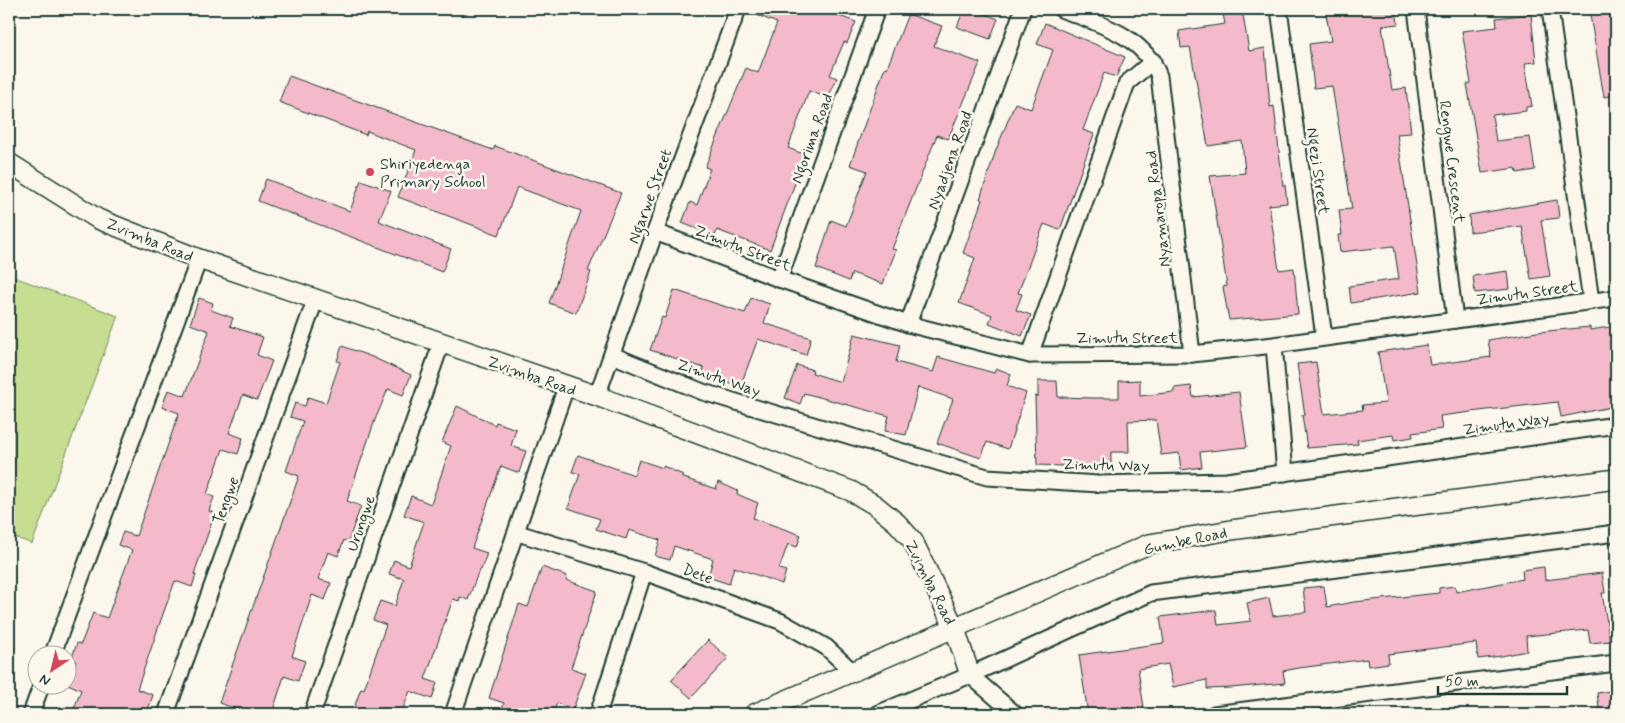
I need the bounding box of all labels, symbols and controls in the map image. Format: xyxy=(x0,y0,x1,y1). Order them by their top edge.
street label: Ngorima Road xyxy=(786,90,839,187)
street label: Rengwe Crescent xyxy=(1433,100,1470,226)
street label: Nyadjena Road xyxy=(923,108,978,213)
street label: Ngezi Street xyxy=(1300,126,1334,217)
street label: Ngarwe Street xyxy=(624,146,678,247)
street label: Nyamaropa Road xyxy=(1141,149,1176,268)
place label: Shiriyedenga Primary School xyxy=(380,154,486,193)
marker: Shiriyedenga Primary School xyxy=(364,166,376,178)
street label: Zvimba Road xyxy=(103,213,196,267)
street label: Zimutu Street xyxy=(691,220,794,277)
street label: Zimutu Street xyxy=(1475,276,1580,311)
street label: Zimutu Street xyxy=(1076,328,1179,349)
street label: Zvimba Road xyxy=(484,351,579,401)
street label: Zimutu Way xyxy=(674,354,763,403)
street label: Zimutu Way xyxy=(1462,408,1551,441)
street label: Zimutu Way xyxy=(1062,454,1150,477)
street label: Tengwe xyxy=(208,474,246,528)
street label: Urungwe xyxy=(342,492,382,555)
street label: Gumbe Road xyxy=(1142,522,1229,561)
street label: Zvimba Road xyxy=(899,537,960,629)
street label: Dete xyxy=(679,559,716,590)
north arrow xyxy=(28,646,78,696)
scale bar xyxy=(1438,663,1566,695)
text: N xyxy=(36,670,54,690)
text: 50 m xyxy=(1445,672,1479,692)

